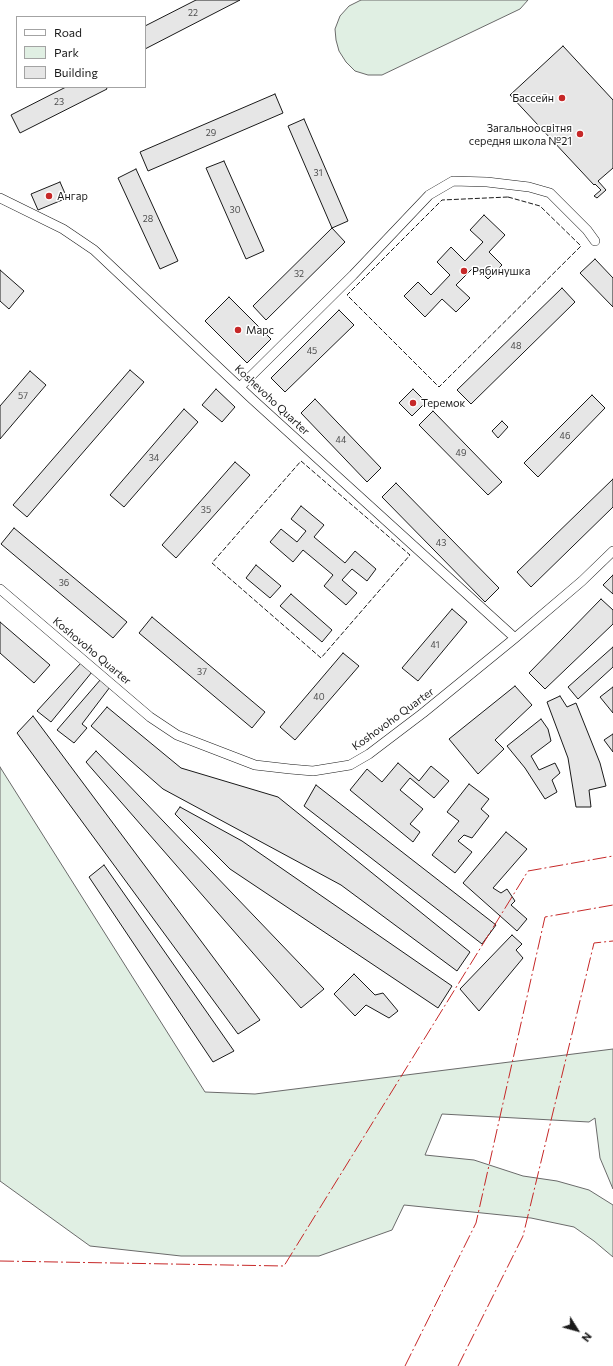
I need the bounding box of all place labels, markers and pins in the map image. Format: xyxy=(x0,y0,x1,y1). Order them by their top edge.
place label: Бассейн xyxy=(512,91,554,105)
marker: Бассейн xyxy=(557,93,567,103)
place label: Загальноосвітня середня школа №21 xyxy=(469,121,572,147)
marker: Загальноосвітня середня школа №21 xyxy=(575,129,585,139)
place label: Ангар xyxy=(57,189,88,203)
marker: Ангар xyxy=(44,191,54,201)
place label: Рябинушка xyxy=(472,264,530,278)
marker: Рябинушка xyxy=(459,266,469,276)
place label: Марс xyxy=(246,323,274,337)
marker: Марс xyxy=(233,325,243,335)
place label: Теремок xyxy=(421,396,465,410)
marker: Теремок xyxy=(408,398,418,408)

